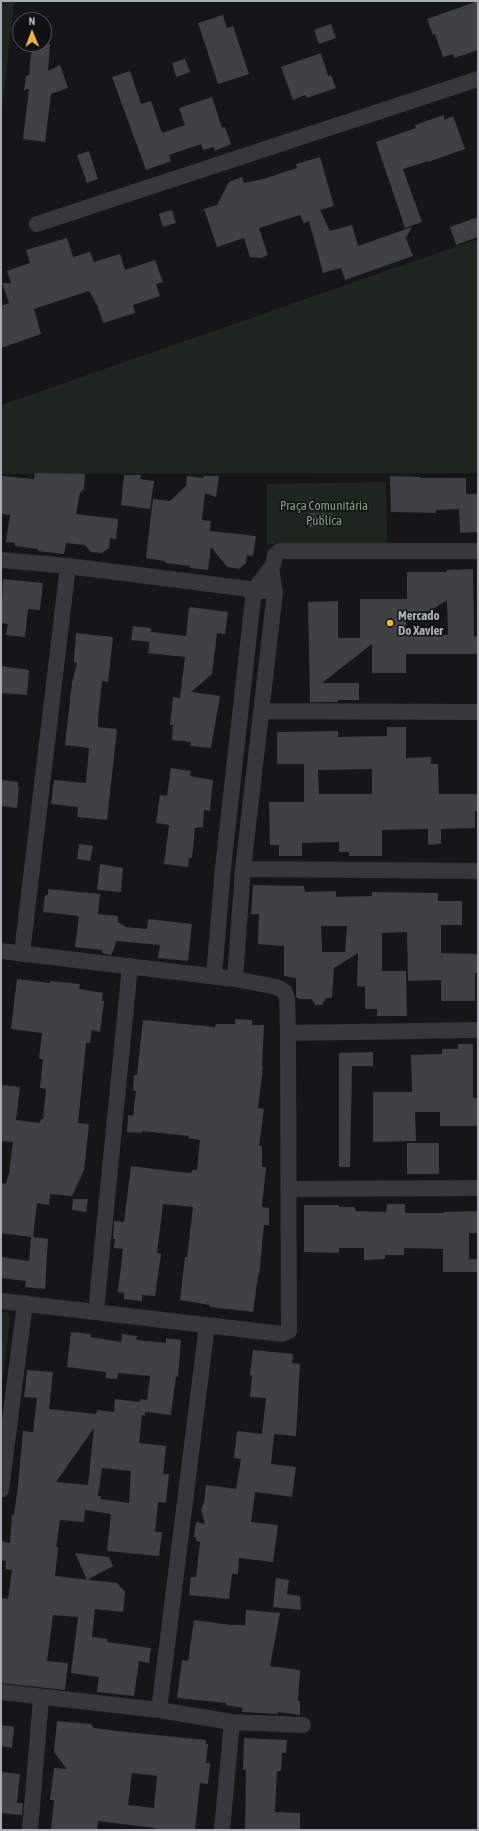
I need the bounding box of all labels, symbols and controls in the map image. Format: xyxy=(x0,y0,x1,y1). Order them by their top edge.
north arrow xyxy=(12,12,52,52)
text: N xyxy=(28,15,35,27)
park label: Praça Comunitária Pública xyxy=(280,498,368,529)
place label: Mercado Do Xavier xyxy=(398,608,443,639)
marker: Mercado Do Xavier xyxy=(385,618,395,628)

